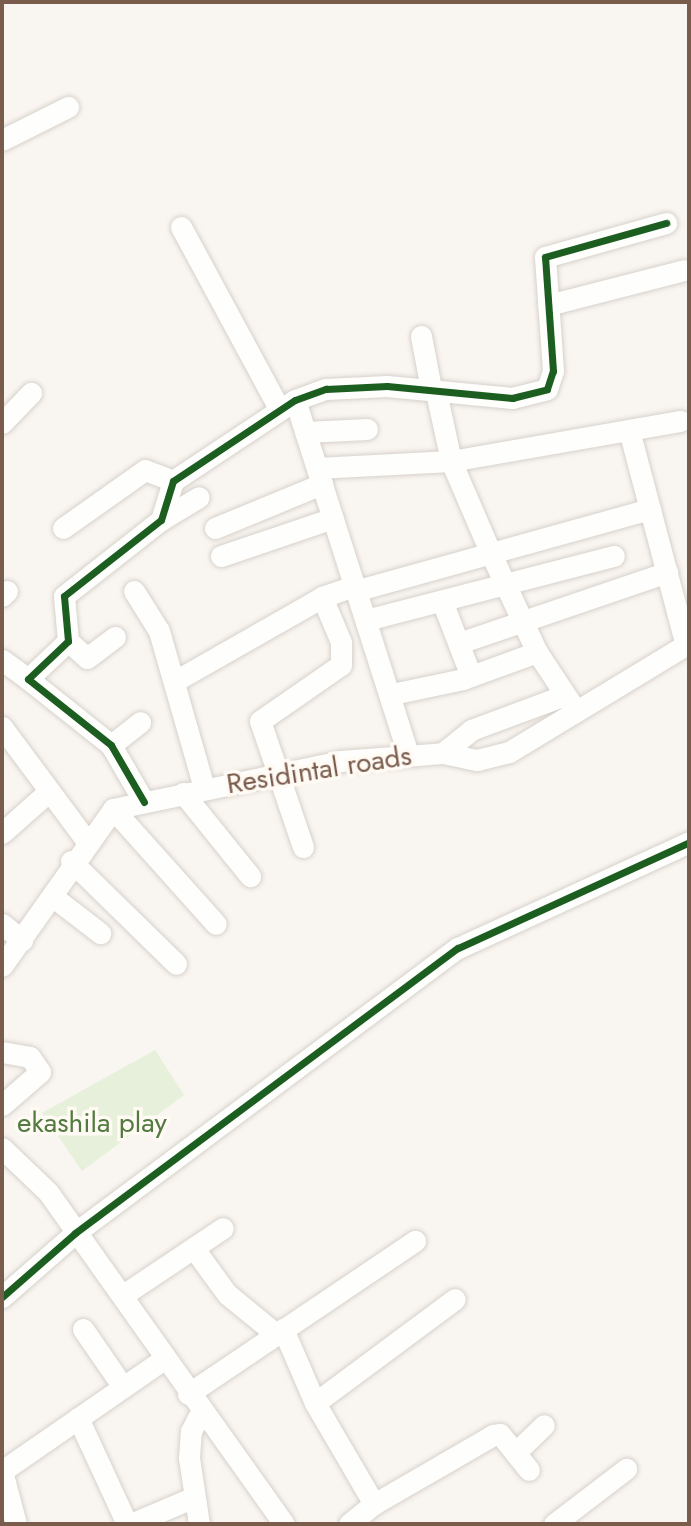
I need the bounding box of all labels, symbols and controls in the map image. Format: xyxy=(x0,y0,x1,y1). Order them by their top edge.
street label: Residintal roads xyxy=(224,739,414,801)
park label: ekashila play xyxy=(17,1106,167,1140)

